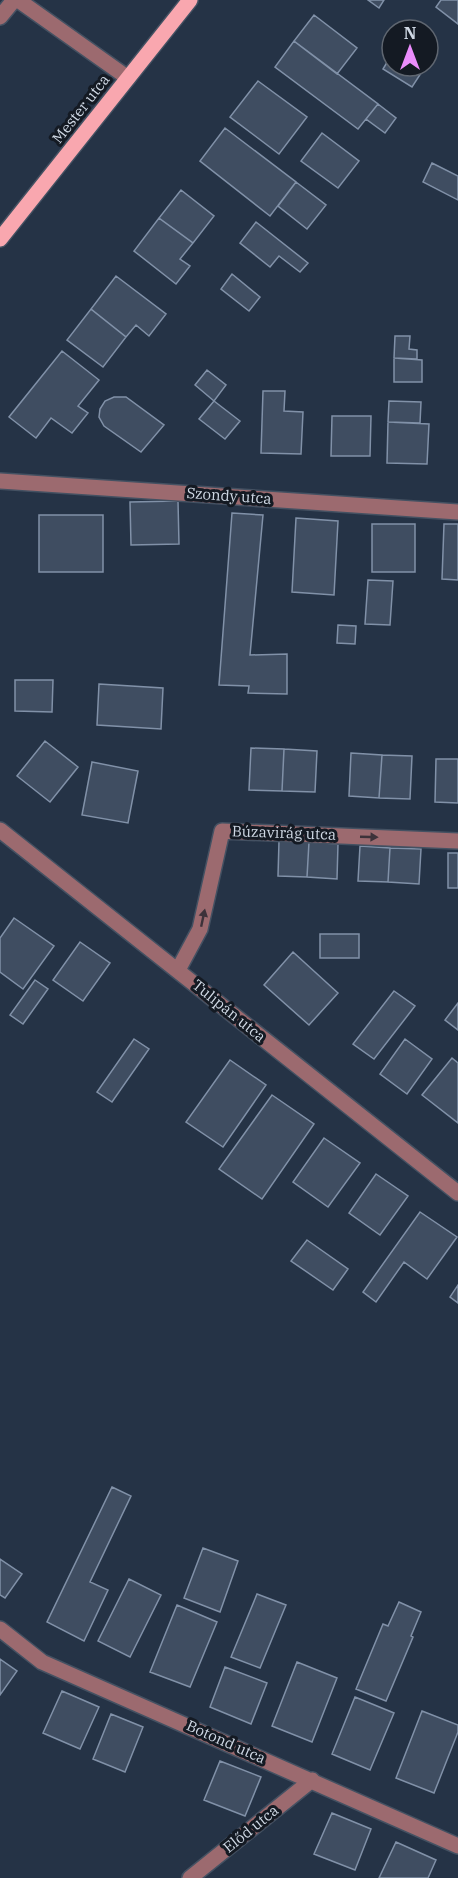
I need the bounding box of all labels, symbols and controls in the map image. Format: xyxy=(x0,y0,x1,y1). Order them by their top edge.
north arrow xyxy=(380,18,440,78)
text: N xyxy=(404,23,416,43)
street label: Mester utca xyxy=(48,70,113,147)
street label: Szondy utca xyxy=(186,483,272,508)
street label: Búzavirág utca xyxy=(232,821,337,844)
one-way arrow xyxy=(360,832,379,841)
one-way arrow xyxy=(198,909,208,927)
street label: Tulipán utca xyxy=(189,975,270,1046)
street label: Botond utca xyxy=(184,1716,269,1767)
street label: Előd utca xyxy=(219,1801,282,1857)

